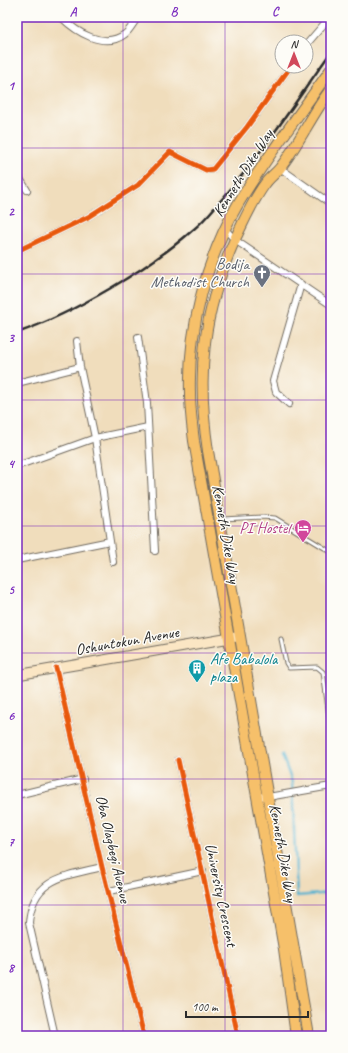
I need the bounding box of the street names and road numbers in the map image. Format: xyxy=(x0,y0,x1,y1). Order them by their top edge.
street label: Kenneth Dike Way xyxy=(208,124,279,220)
street label: Kenneth Dike Way xyxy=(208,483,245,586)
street label: Oshuntokun Avenue xyxy=(74,622,182,660)
street label: Oba Olagbegi Avenue xyxy=(91,793,136,907)
street label: Kenneth Dike Way xyxy=(265,802,302,905)
street label: University Crescent xyxy=(200,842,242,950)

